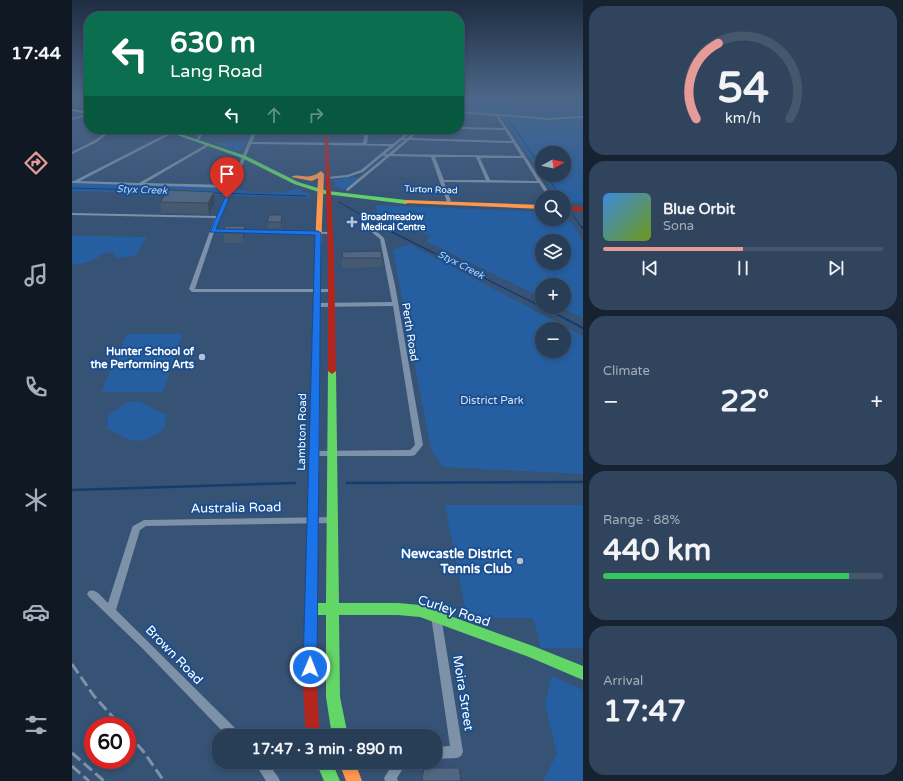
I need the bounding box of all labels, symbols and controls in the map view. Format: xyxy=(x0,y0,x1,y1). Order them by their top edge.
text: 630 m xyxy=(170,26,256,60)
icon: left xyxy=(104,28,156,80)
text: 17:44 xyxy=(11,42,61,64)
text: Lang Road xyxy=(170,60,263,82)
text: 54 xyxy=(717,63,769,113)
icon: left xyxy=(221,104,243,126)
icon: ahead xyxy=(263,104,285,126)
icon: right xyxy=(305,104,327,126)
text: km/h xyxy=(725,109,761,126)
north arrow xyxy=(535,146,571,182)
map controls xyxy=(535,146,571,358)
icon: directions xyxy=(22,149,50,177)
pin xyxy=(210,157,244,198)
icon: arrive xyxy=(216,163,238,185)
water label: Styx Creek xyxy=(117,183,169,197)
street label: Turton Road xyxy=(404,184,458,196)
button: search xyxy=(535,190,571,226)
text: Blue Orbit xyxy=(663,200,735,218)
place label: Broadmeadow Medical Centre xyxy=(361,212,425,233)
marker: Broadmeadow Medical Centre xyxy=(346,216,358,228)
text: Sona xyxy=(663,218,694,234)
button: layers xyxy=(535,234,571,270)
water label: Styx Creek xyxy=(436,248,488,283)
icon: previous xyxy=(639,257,661,279)
icon: pause xyxy=(732,257,754,279)
icon: next xyxy=(825,257,847,279)
icon: music xyxy=(22,261,50,289)
button: + xyxy=(535,278,571,314)
street label: Perth Road xyxy=(399,302,421,362)
button: − xyxy=(535,322,571,358)
place label: Hunter School of the Performing Arts xyxy=(89,345,195,372)
marker: Hunter School of the Performing Arts xyxy=(197,352,207,362)
text: Climate xyxy=(603,363,650,379)
icon: phone xyxy=(22,373,50,401)
text: 22° xyxy=(720,383,769,420)
text: − xyxy=(603,389,619,415)
text: + xyxy=(871,389,883,415)
street label: Lambton Road xyxy=(295,393,309,471)
park label: District Park xyxy=(460,394,524,407)
icon: climate xyxy=(22,486,50,514)
street label: Australia Road xyxy=(191,499,281,517)
text: Range · 88% xyxy=(603,512,680,528)
text: 440 km xyxy=(603,532,711,569)
place label: Newcastle District Tennis Club xyxy=(401,546,512,577)
marker: Newcastle District Tennis Club xyxy=(515,556,525,566)
street label: Curley Road xyxy=(416,592,492,630)
icon: car xyxy=(22,598,50,626)
street label: Brown Road xyxy=(142,622,206,688)
position arrow xyxy=(289,646,331,688)
street label: Moira Street xyxy=(449,654,477,732)
text: Arrival xyxy=(603,673,643,689)
text: 17:47 xyxy=(603,693,686,730)
icon: filters xyxy=(22,711,50,739)
speed limit sign: 60 xyxy=(84,717,136,769)
text: 17:47 · 3 min · 890 m xyxy=(252,740,402,758)

